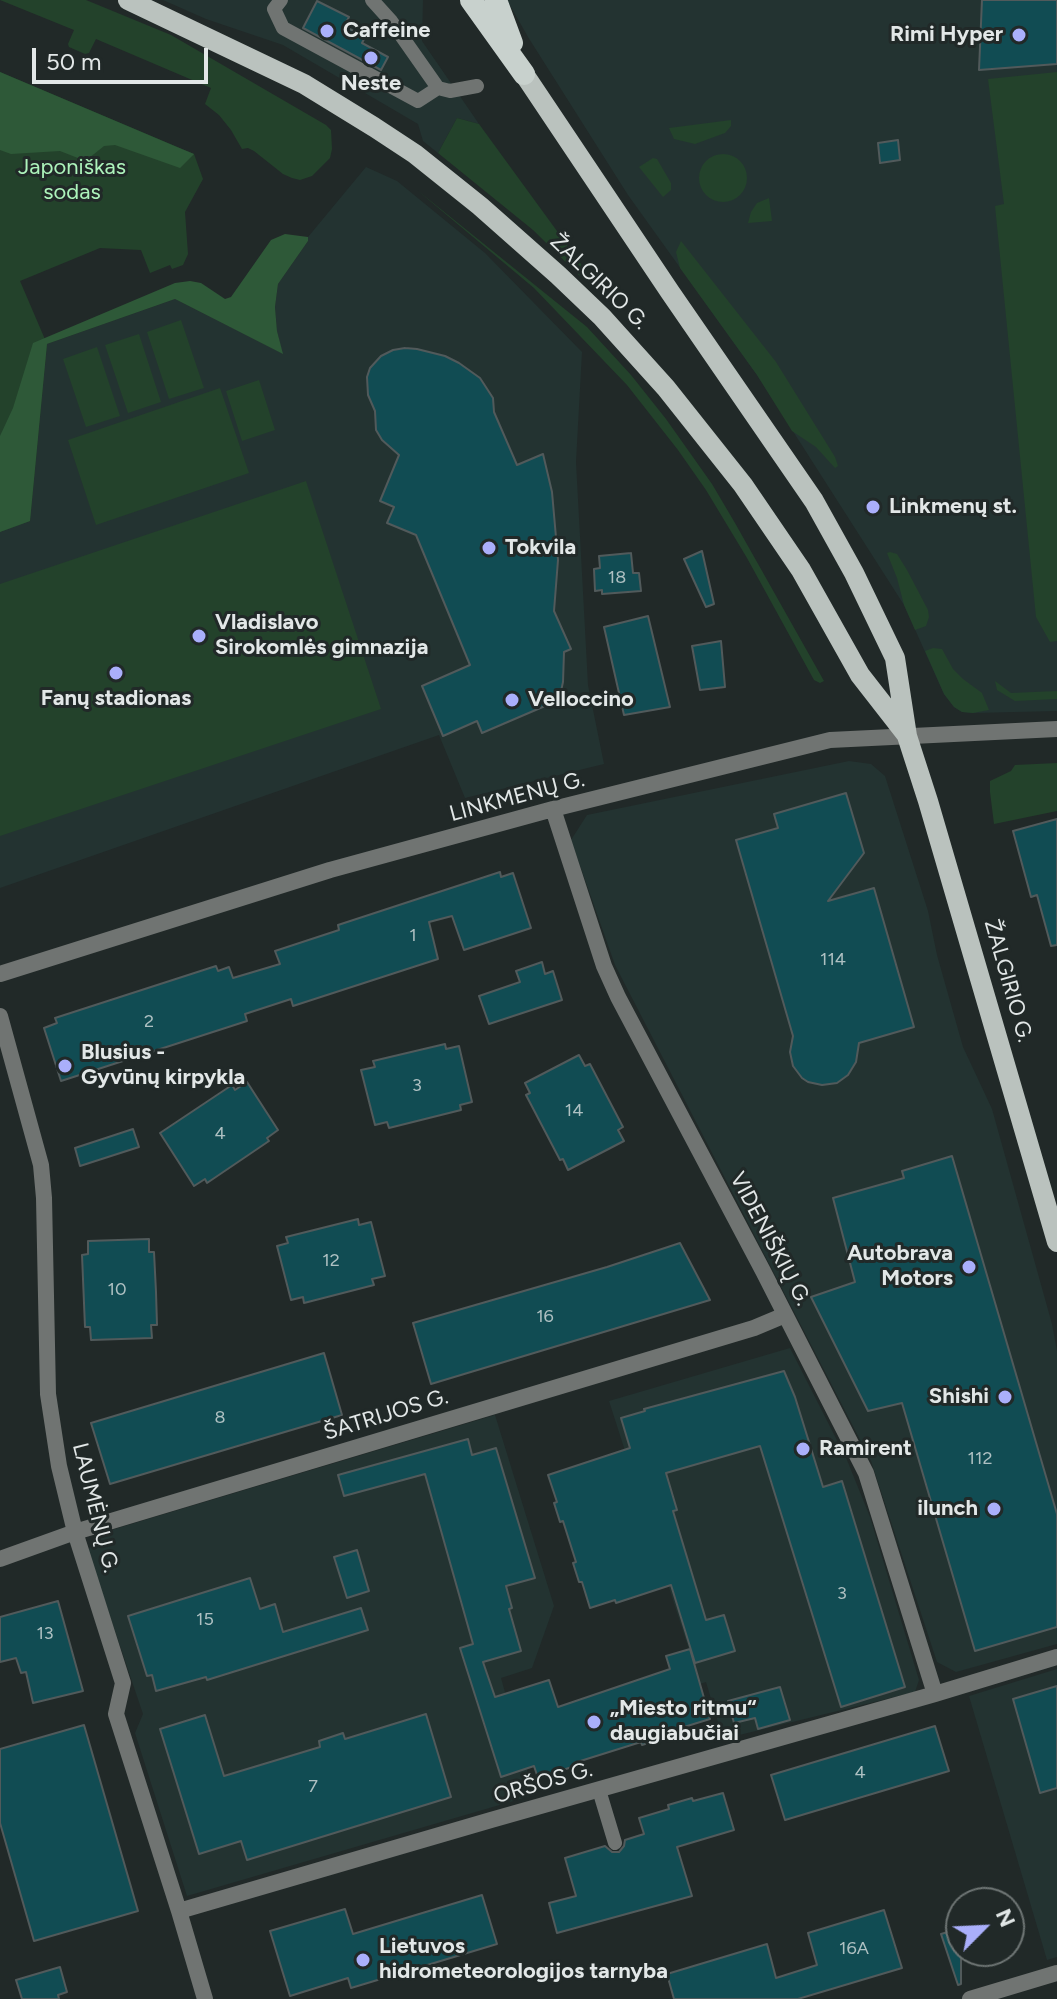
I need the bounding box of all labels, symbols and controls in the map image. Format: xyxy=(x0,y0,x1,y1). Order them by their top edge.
place label: Caffeine xyxy=(343,18,430,44)
marker: Caffeine xyxy=(318,22,336,40)
place label: Rimi Hyper xyxy=(890,22,1003,48)
marker: Rimi Hyper xyxy=(1010,26,1028,44)
scale bar xyxy=(36,32,212,82)
text: 50 m xyxy=(46,47,102,76)
marker: Neste xyxy=(362,49,380,67)
place label: Neste xyxy=(341,71,401,97)
park label: Japoniškas sodas xyxy=(18,155,126,206)
street label: ŽALGIRIO G. xyxy=(544,229,654,335)
place label: Linkmenų st. xyxy=(889,494,1017,520)
marker: Linkmenų st. xyxy=(864,498,882,516)
place label: Tokvila xyxy=(505,535,576,561)
marker: Tokvila xyxy=(480,539,498,557)
house number: 18 xyxy=(608,567,626,589)
place label: Vladislavo Sirokomlės gimnazija xyxy=(215,610,428,662)
marker: Vladislavo Sirokomlės gimnazija xyxy=(190,627,208,645)
marker: Fanų stadionas xyxy=(107,664,125,682)
place label: Fanų stadionas xyxy=(41,686,191,712)
place label: Velloccino xyxy=(528,687,634,713)
marker: Velloccino xyxy=(503,691,521,709)
street label: LINKMENŲ G. xyxy=(447,766,587,828)
street label: ŽALGIRIO G. xyxy=(978,917,1038,1045)
house number: 1 xyxy=(409,925,417,947)
house number: 114 xyxy=(820,949,846,971)
house number: 2 xyxy=(144,1011,154,1033)
place label: Blusius - Gyvūnų kirpykla xyxy=(81,1040,245,1092)
marker: Blusius - Gyvūnų kirpykla xyxy=(56,1057,74,1075)
house number: 3 xyxy=(412,1075,422,1097)
house number: 14 xyxy=(565,1100,583,1122)
house number: 4 xyxy=(214,1123,226,1145)
street label: VIDENIŠKIŲ G. xyxy=(724,1168,816,1310)
place label: Autobrava Motors xyxy=(847,1241,953,1292)
house number: 12 xyxy=(322,1250,340,1272)
marker: Autobrava Motors xyxy=(960,1258,978,1276)
house number: 10 xyxy=(108,1279,126,1301)
house number: 16 xyxy=(536,1306,554,1328)
street label: ŠATRIJOS G. xyxy=(321,1384,451,1446)
place label: Shishi xyxy=(929,1384,989,1410)
marker: Shishi xyxy=(996,1388,1014,1406)
house number: 8 xyxy=(214,1407,226,1429)
place label: Ramirent xyxy=(819,1436,912,1462)
street label: LAUMĖNŲ G. xyxy=(66,1440,124,1576)
marker: Ramirent xyxy=(794,1440,812,1458)
house number: 112 xyxy=(968,1448,992,1470)
place label: ilunch xyxy=(917,1496,978,1522)
marker: ilunch xyxy=(985,1500,1003,1518)
house number: 3 xyxy=(837,1583,847,1605)
house number: 15 xyxy=(196,1609,214,1631)
house number: 13 xyxy=(36,1623,54,1645)
place label: „Miesto ritmu“ daugiabučiai xyxy=(610,1696,756,1748)
marker: „Miesto ritmu“ daugiabučiai xyxy=(585,1713,603,1731)
street label: ORŠOS G. xyxy=(490,1756,596,1810)
house number: 4 xyxy=(854,1762,866,1784)
house number: 7 xyxy=(308,1776,318,1798)
north arrow xyxy=(945,1887,1025,1967)
text: N xyxy=(990,1905,1021,1931)
place label: Lietuvos hidrometeorologijos tarnyba xyxy=(379,1934,668,1986)
house number: 16A xyxy=(839,1938,869,1960)
marker: Lietuvos hidrometeorologijos tarnyba xyxy=(354,1951,372,1969)

